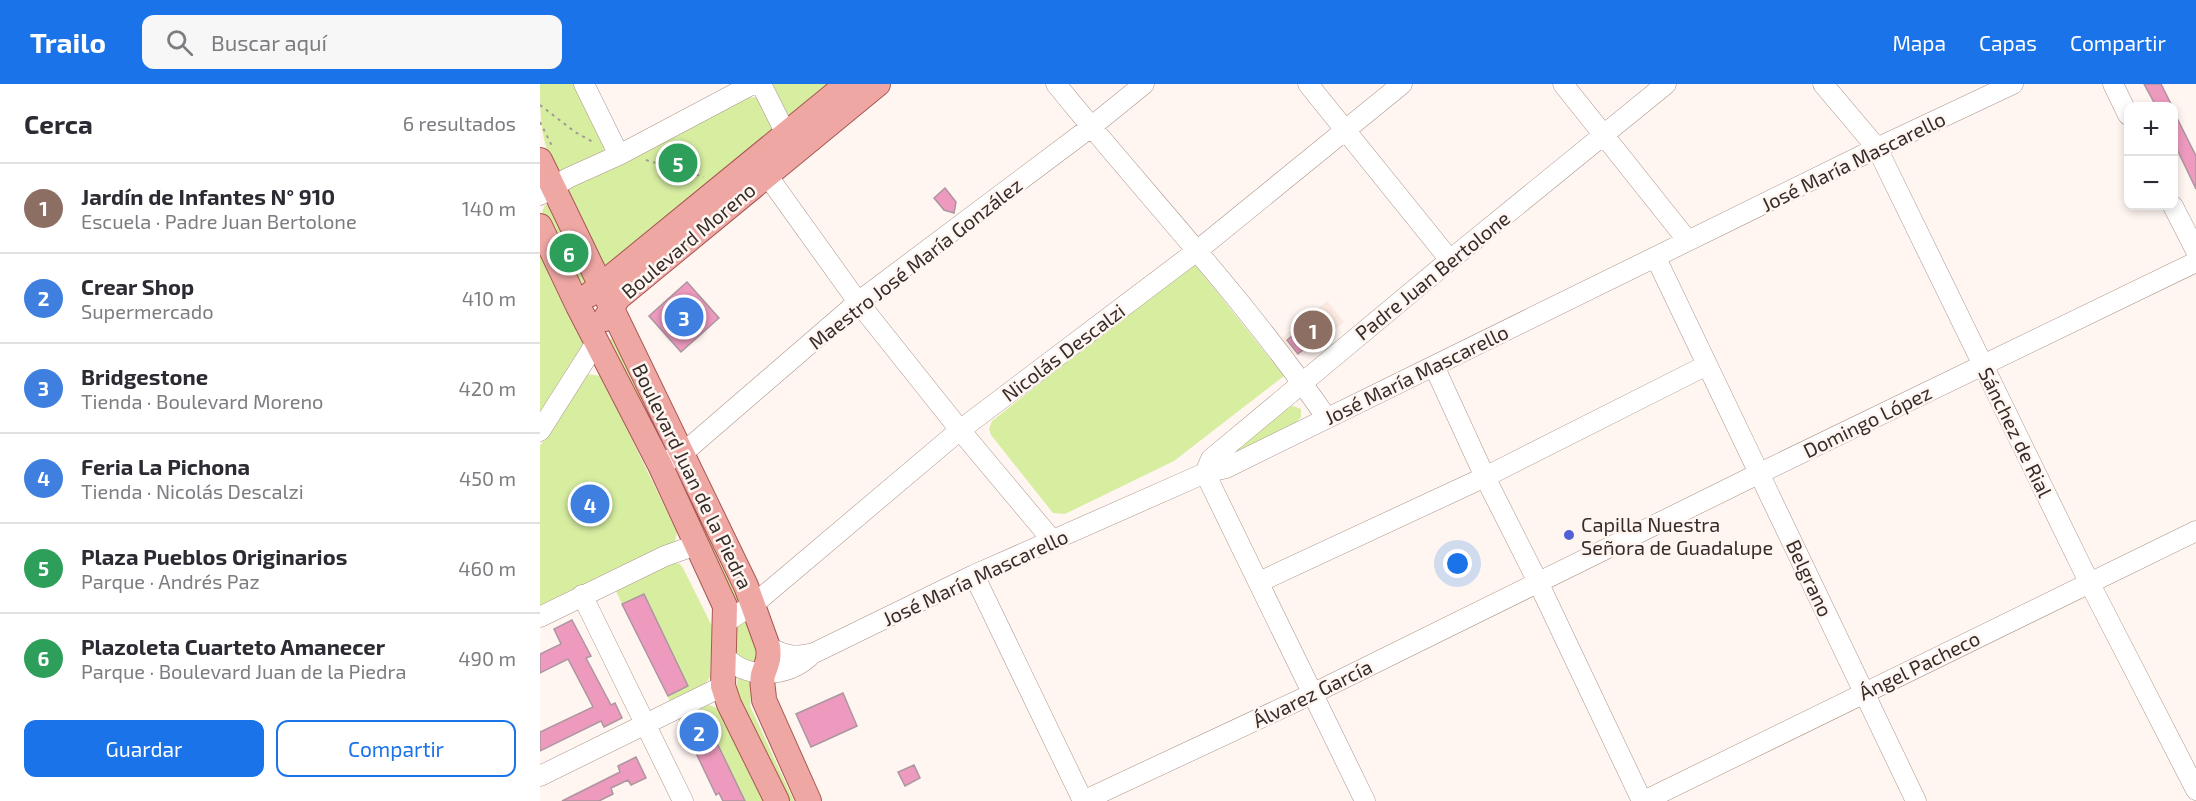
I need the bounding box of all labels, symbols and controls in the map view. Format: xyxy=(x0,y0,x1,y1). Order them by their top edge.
search box xyxy=(142,15,562,69)
text: Trailo xyxy=(30,25,106,59)
icon: search xyxy=(163,26,196,59)
text: Buscar aquí xyxy=(211,29,327,55)
text: Mapa xyxy=(1892,30,1946,55)
text: Capas xyxy=(1979,30,2037,55)
text: Compartir xyxy=(2070,30,2166,55)
map controls xyxy=(2124,102,2178,210)
button: + xyxy=(2124,102,2178,156)
street label: José María Mascarello xyxy=(1757,106,1949,216)
text: Cerca xyxy=(24,108,93,139)
text: 6 resultados xyxy=(403,111,516,135)
pin: 5 xyxy=(658,140,698,185)
button: − xyxy=(2124,156,2178,210)
street label: Maestro José María González xyxy=(803,172,1027,354)
street label: Boulevard Moreno xyxy=(616,177,760,303)
text: Jardín de Infantes N° 910 xyxy=(81,183,335,209)
text: 1 xyxy=(39,196,48,220)
text: 140 m xyxy=(462,196,516,220)
street label: Padre Juan Bertolone xyxy=(1350,205,1514,345)
text: Escuela · Padre Juan Bertolone xyxy=(81,209,357,233)
pin: 6 xyxy=(549,230,588,276)
text: Crear Shop xyxy=(81,273,194,299)
text: 2 xyxy=(38,286,49,310)
text: 410 m xyxy=(462,286,516,310)
pin: 3 xyxy=(664,294,704,340)
street label: Nicolás Descalzi xyxy=(997,298,1129,406)
text: Supermercado xyxy=(81,299,214,323)
pin: 1 xyxy=(1294,308,1332,352)
street label: José María Mascarello xyxy=(1320,319,1512,429)
street label: Boulevard Juan de la Piedra xyxy=(628,359,758,593)
text: Bridgestone xyxy=(81,363,208,389)
street label: Sánchez de Rial xyxy=(1974,363,2058,501)
text: 3 xyxy=(38,376,49,400)
text: 420 m xyxy=(458,376,516,400)
street label: Domingo López xyxy=(1799,380,1935,462)
text: Tienda · Boulevard Moreno xyxy=(81,389,323,413)
text: Feria La Pichona xyxy=(81,453,250,479)
text: 4 xyxy=(37,466,50,490)
text: 450 m xyxy=(459,466,516,490)
text: Tienda · Nicolás Descalzi xyxy=(81,479,304,503)
pin: 4 xyxy=(571,482,610,526)
place label: Capilla Nuestra Señora de Guadalupe xyxy=(1581,512,1773,559)
street label: José María Mascarello xyxy=(879,524,1071,630)
marker: Capilla Nuestra Señora de Guadalupe xyxy=(1562,528,1576,542)
street label: Belgrano xyxy=(1782,536,1838,620)
text: Plaza Pueblos Originarios xyxy=(81,543,347,569)
your location xyxy=(1443,549,1472,578)
text: 5 xyxy=(38,556,49,580)
text: 460 m xyxy=(458,556,516,580)
text: Parque · Andrés Paz xyxy=(81,569,260,593)
street label: Ángel Pacheco xyxy=(1855,625,1983,705)
text: Plazoleta Cuarteto Amanecer xyxy=(81,633,385,659)
text: 6 xyxy=(38,646,49,670)
text: 490 m xyxy=(458,646,516,670)
street label: Álvarez García xyxy=(1248,654,1376,732)
text: Parque · Boulevard Juan de la Piedra xyxy=(81,659,407,683)
pin: 2 xyxy=(680,710,718,754)
button: Guardar xyxy=(24,720,264,777)
button: Compartir xyxy=(276,720,516,777)

